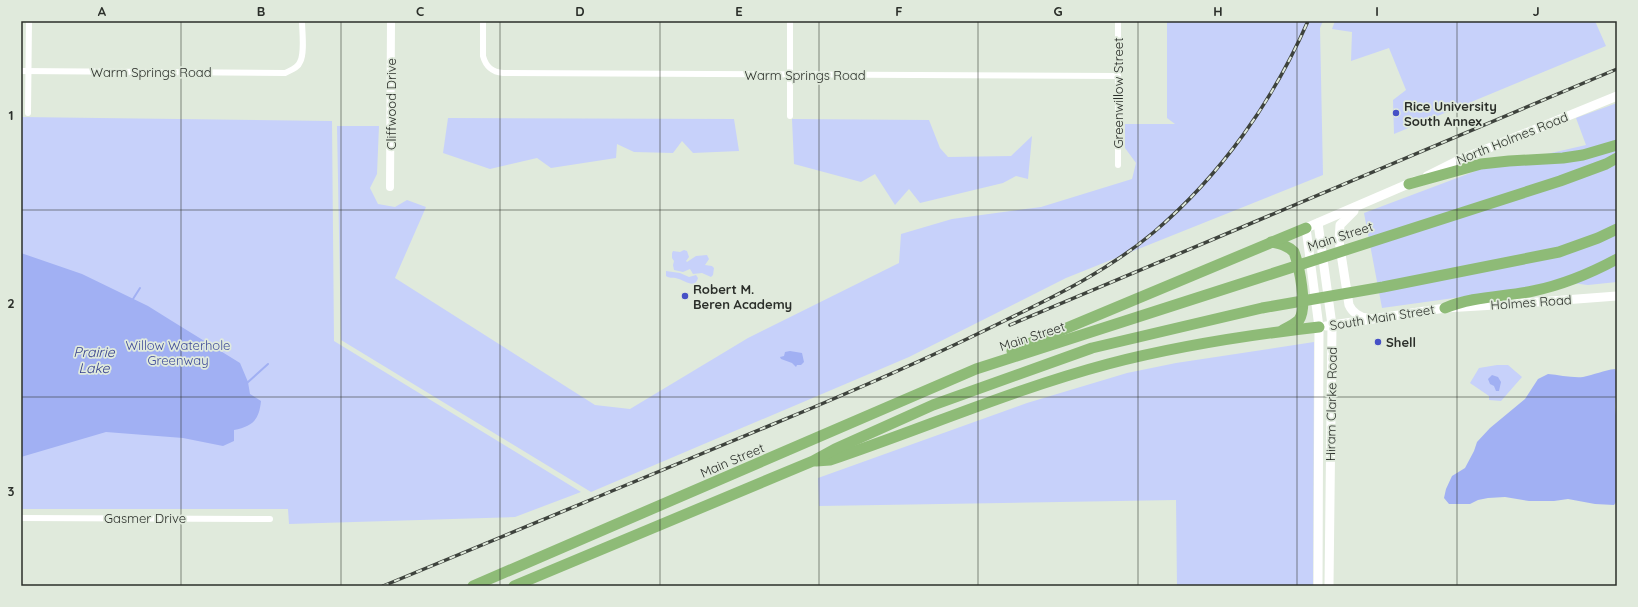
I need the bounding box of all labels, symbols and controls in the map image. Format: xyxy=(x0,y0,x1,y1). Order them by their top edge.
text: A xyxy=(98,3,107,19)
text: B xyxy=(257,3,265,19)
text: C xyxy=(416,3,424,19)
text: D xyxy=(575,3,585,19)
text: E xyxy=(735,3,743,19)
text: F xyxy=(895,3,903,19)
text: G xyxy=(1053,3,1063,19)
text: H xyxy=(1213,3,1223,19)
text: I xyxy=(1375,3,1379,19)
text: J xyxy=(1532,3,1540,19)
street label: Greenwillow Street xyxy=(1110,37,1126,149)
street label: Cliffwood Drive xyxy=(383,58,399,150)
street label: Warm Springs Road xyxy=(90,64,212,80)
street label: Warm Springs Road xyxy=(744,67,866,83)
place label: Rice University South Annex xyxy=(1404,98,1497,129)
text: 1 xyxy=(8,107,14,123)
marker: Rice University South Annex xyxy=(1391,108,1401,118)
street label: North Holmes Road xyxy=(1454,108,1570,168)
street label: Main Street xyxy=(1305,218,1375,254)
place label: Robert M. Beren Academy xyxy=(693,281,792,312)
marker: Robert M. Beren Academy xyxy=(680,291,690,301)
street label: Holmes Road xyxy=(1490,291,1572,313)
text: 2 xyxy=(7,295,15,311)
street label: South Main Street xyxy=(1328,301,1436,333)
street label: Main Street xyxy=(997,318,1067,354)
place label: Shell xyxy=(1386,334,1416,350)
park label: Willow Waterhole Greenway xyxy=(126,337,230,368)
marker: Shell xyxy=(1373,337,1383,347)
water label: Prairie Lake xyxy=(73,343,116,377)
street label: Hiram Clarke Road xyxy=(1322,347,1340,461)
street label: Main Street xyxy=(698,439,766,481)
text: 3 xyxy=(8,483,15,499)
street label: Gasmer Drive xyxy=(104,510,186,526)

